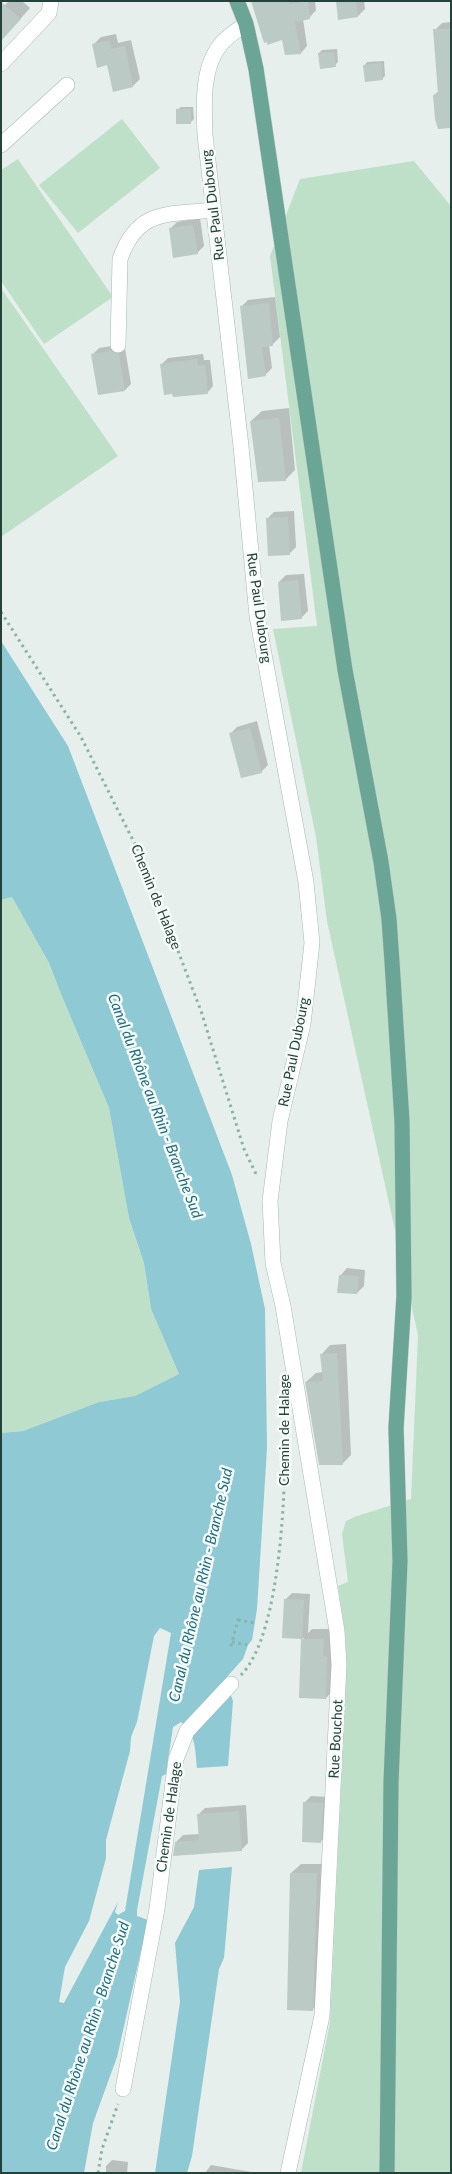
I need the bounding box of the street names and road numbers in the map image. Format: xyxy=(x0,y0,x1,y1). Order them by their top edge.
street label: Rue Paul Dubourg xyxy=(198,149,228,261)
street label: Rue Paul Dubourg xyxy=(243,552,275,664)
street label: Chemin de Halage xyxy=(127,842,185,952)
street label: Rue Paul Dubourg xyxy=(275,996,313,1108)
street label: Chemin de Halage xyxy=(276,1374,292,1486)
street label: Rue Bouchot xyxy=(326,1699,346,1779)
street label: Chemin de Halage xyxy=(153,1760,185,1874)

